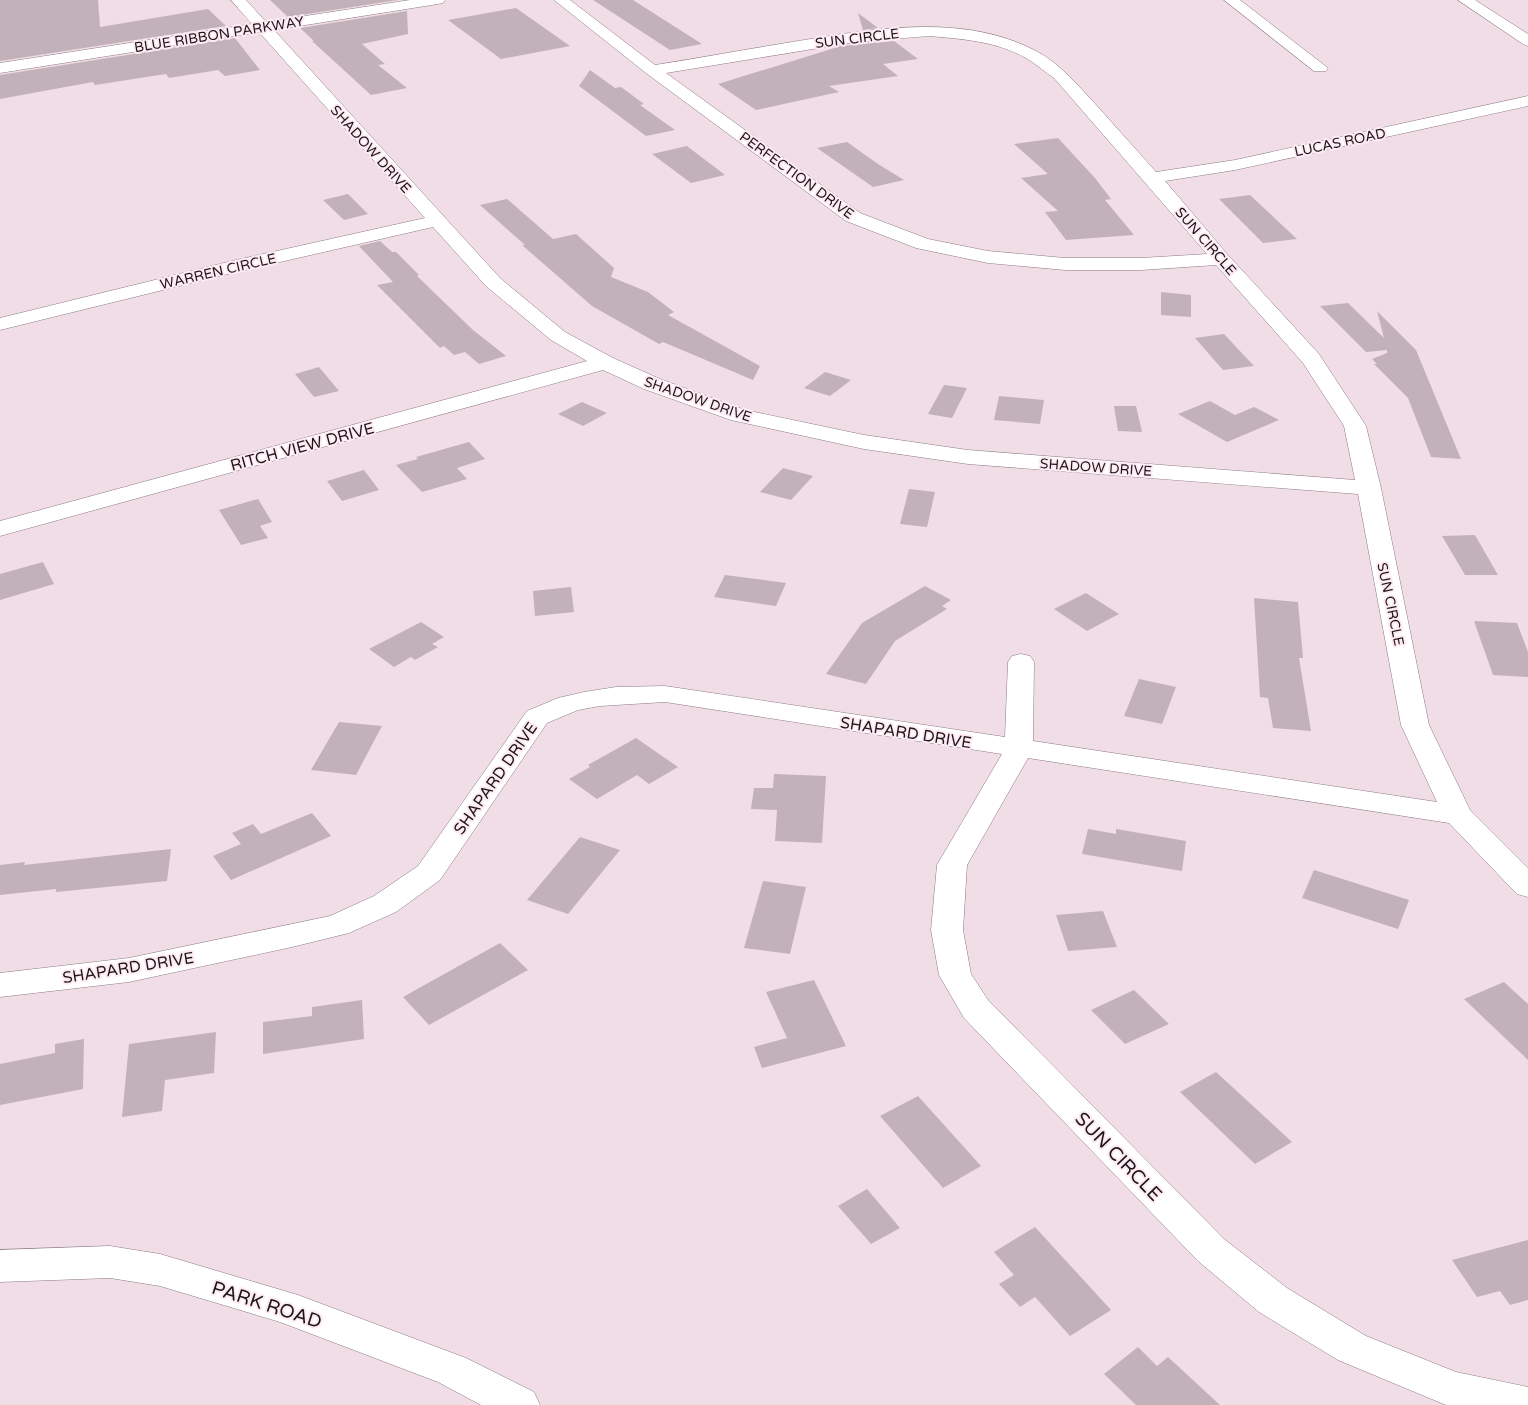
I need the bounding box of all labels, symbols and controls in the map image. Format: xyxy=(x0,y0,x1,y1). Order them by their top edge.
street label: BLUE RIBBON PARKWAY xyxy=(133,13,305,56)
street label: SUN CIRCLE xyxy=(814,25,900,52)
street label: SHADOW DRIVE xyxy=(327,102,415,197)
street label: LUCAS ROAD xyxy=(1293,125,1387,160)
street label: PERFECTION DRIVE xyxy=(736,128,857,223)
street label: SUN CIRCLE xyxy=(1171,204,1240,279)
street label: WARREN CIRCLE xyxy=(158,250,278,293)
street label: SHADOW DRIVE xyxy=(642,373,754,426)
street label: RITCH VIEW DRIVE xyxy=(228,418,376,476)
street label: SHADOW DRIVE xyxy=(1039,455,1153,480)
street label: SUN CIRCLE xyxy=(1373,561,1408,647)
street label: SHAPARD DRIVE xyxy=(839,713,973,753)
street label: SHAPARD DRIVE xyxy=(450,718,542,839)
street label: SHAPARD DRIVE xyxy=(61,948,195,988)
street label: SUN CIRCLE xyxy=(1071,1108,1166,1206)
street label: PARK ROAD xyxy=(209,1277,325,1333)

